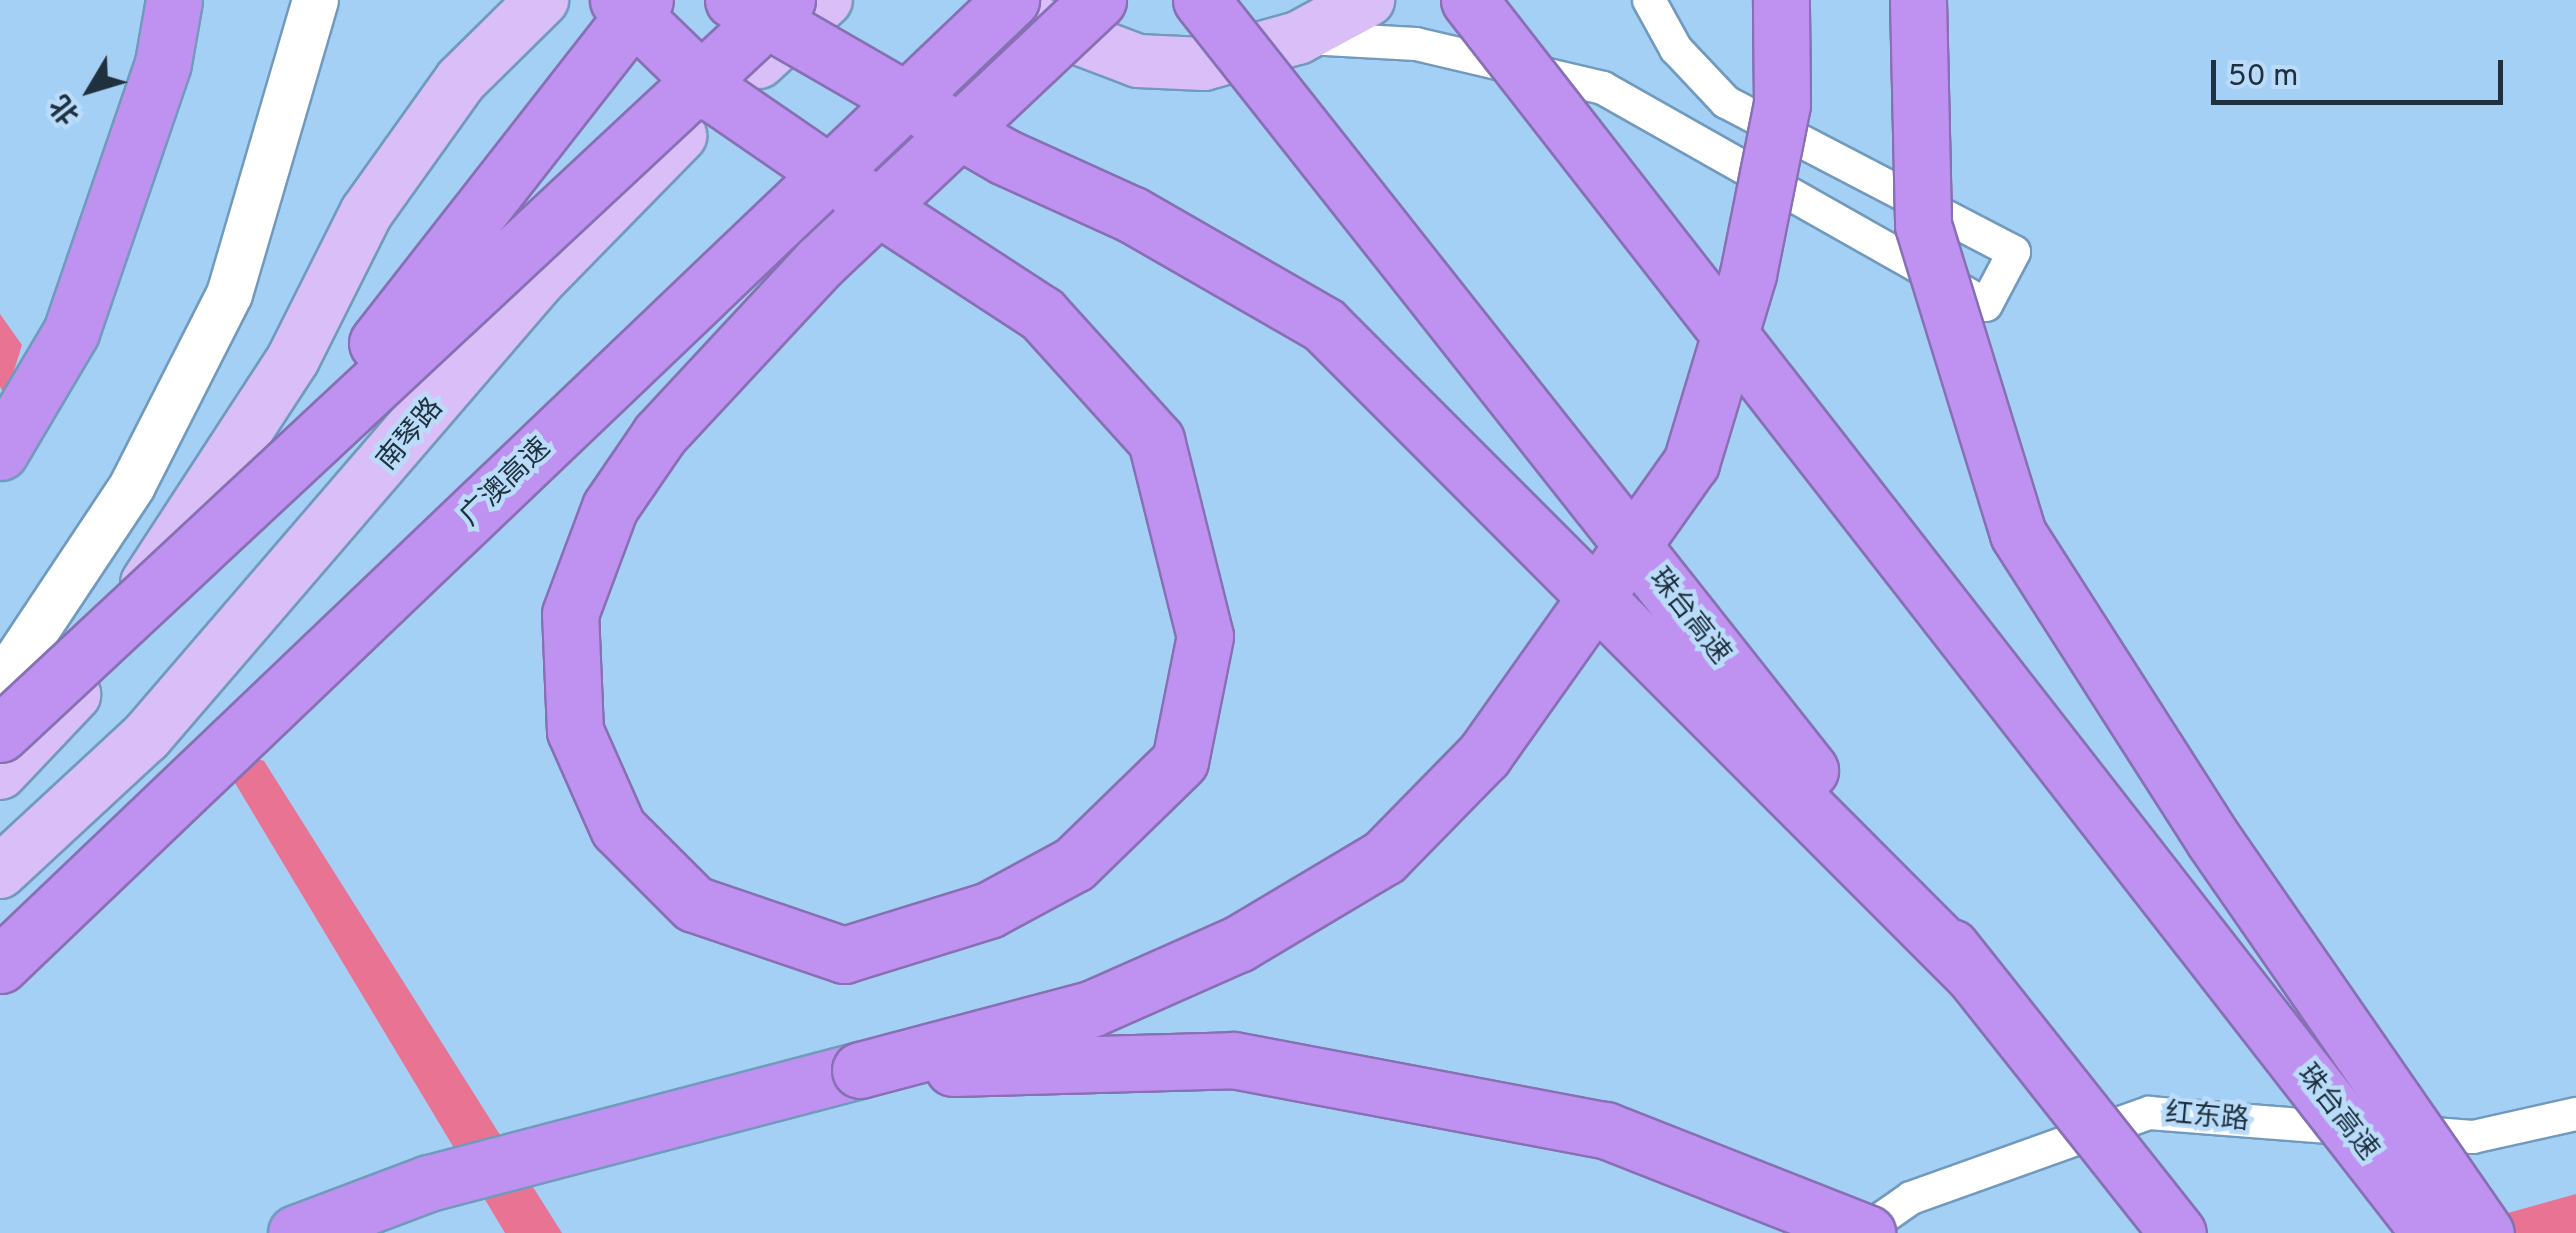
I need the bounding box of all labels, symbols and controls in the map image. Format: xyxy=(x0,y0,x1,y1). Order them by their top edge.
north arrow xyxy=(40,40,140,140)
scale bar xyxy=(2216,40,2508,102)
text: 50 m xyxy=(2228,59,2298,96)
text: 北 xyxy=(44,86,89,131)
street label: 南琴路 xyxy=(371,392,451,478)
street label: 广澳高速 xyxy=(454,432,558,534)
street label: 珠台高速 xyxy=(1641,563,1737,671)
street label: 珠台高速 xyxy=(2289,1059,2385,1167)
street label: 红东路 xyxy=(2164,1098,2250,1138)

